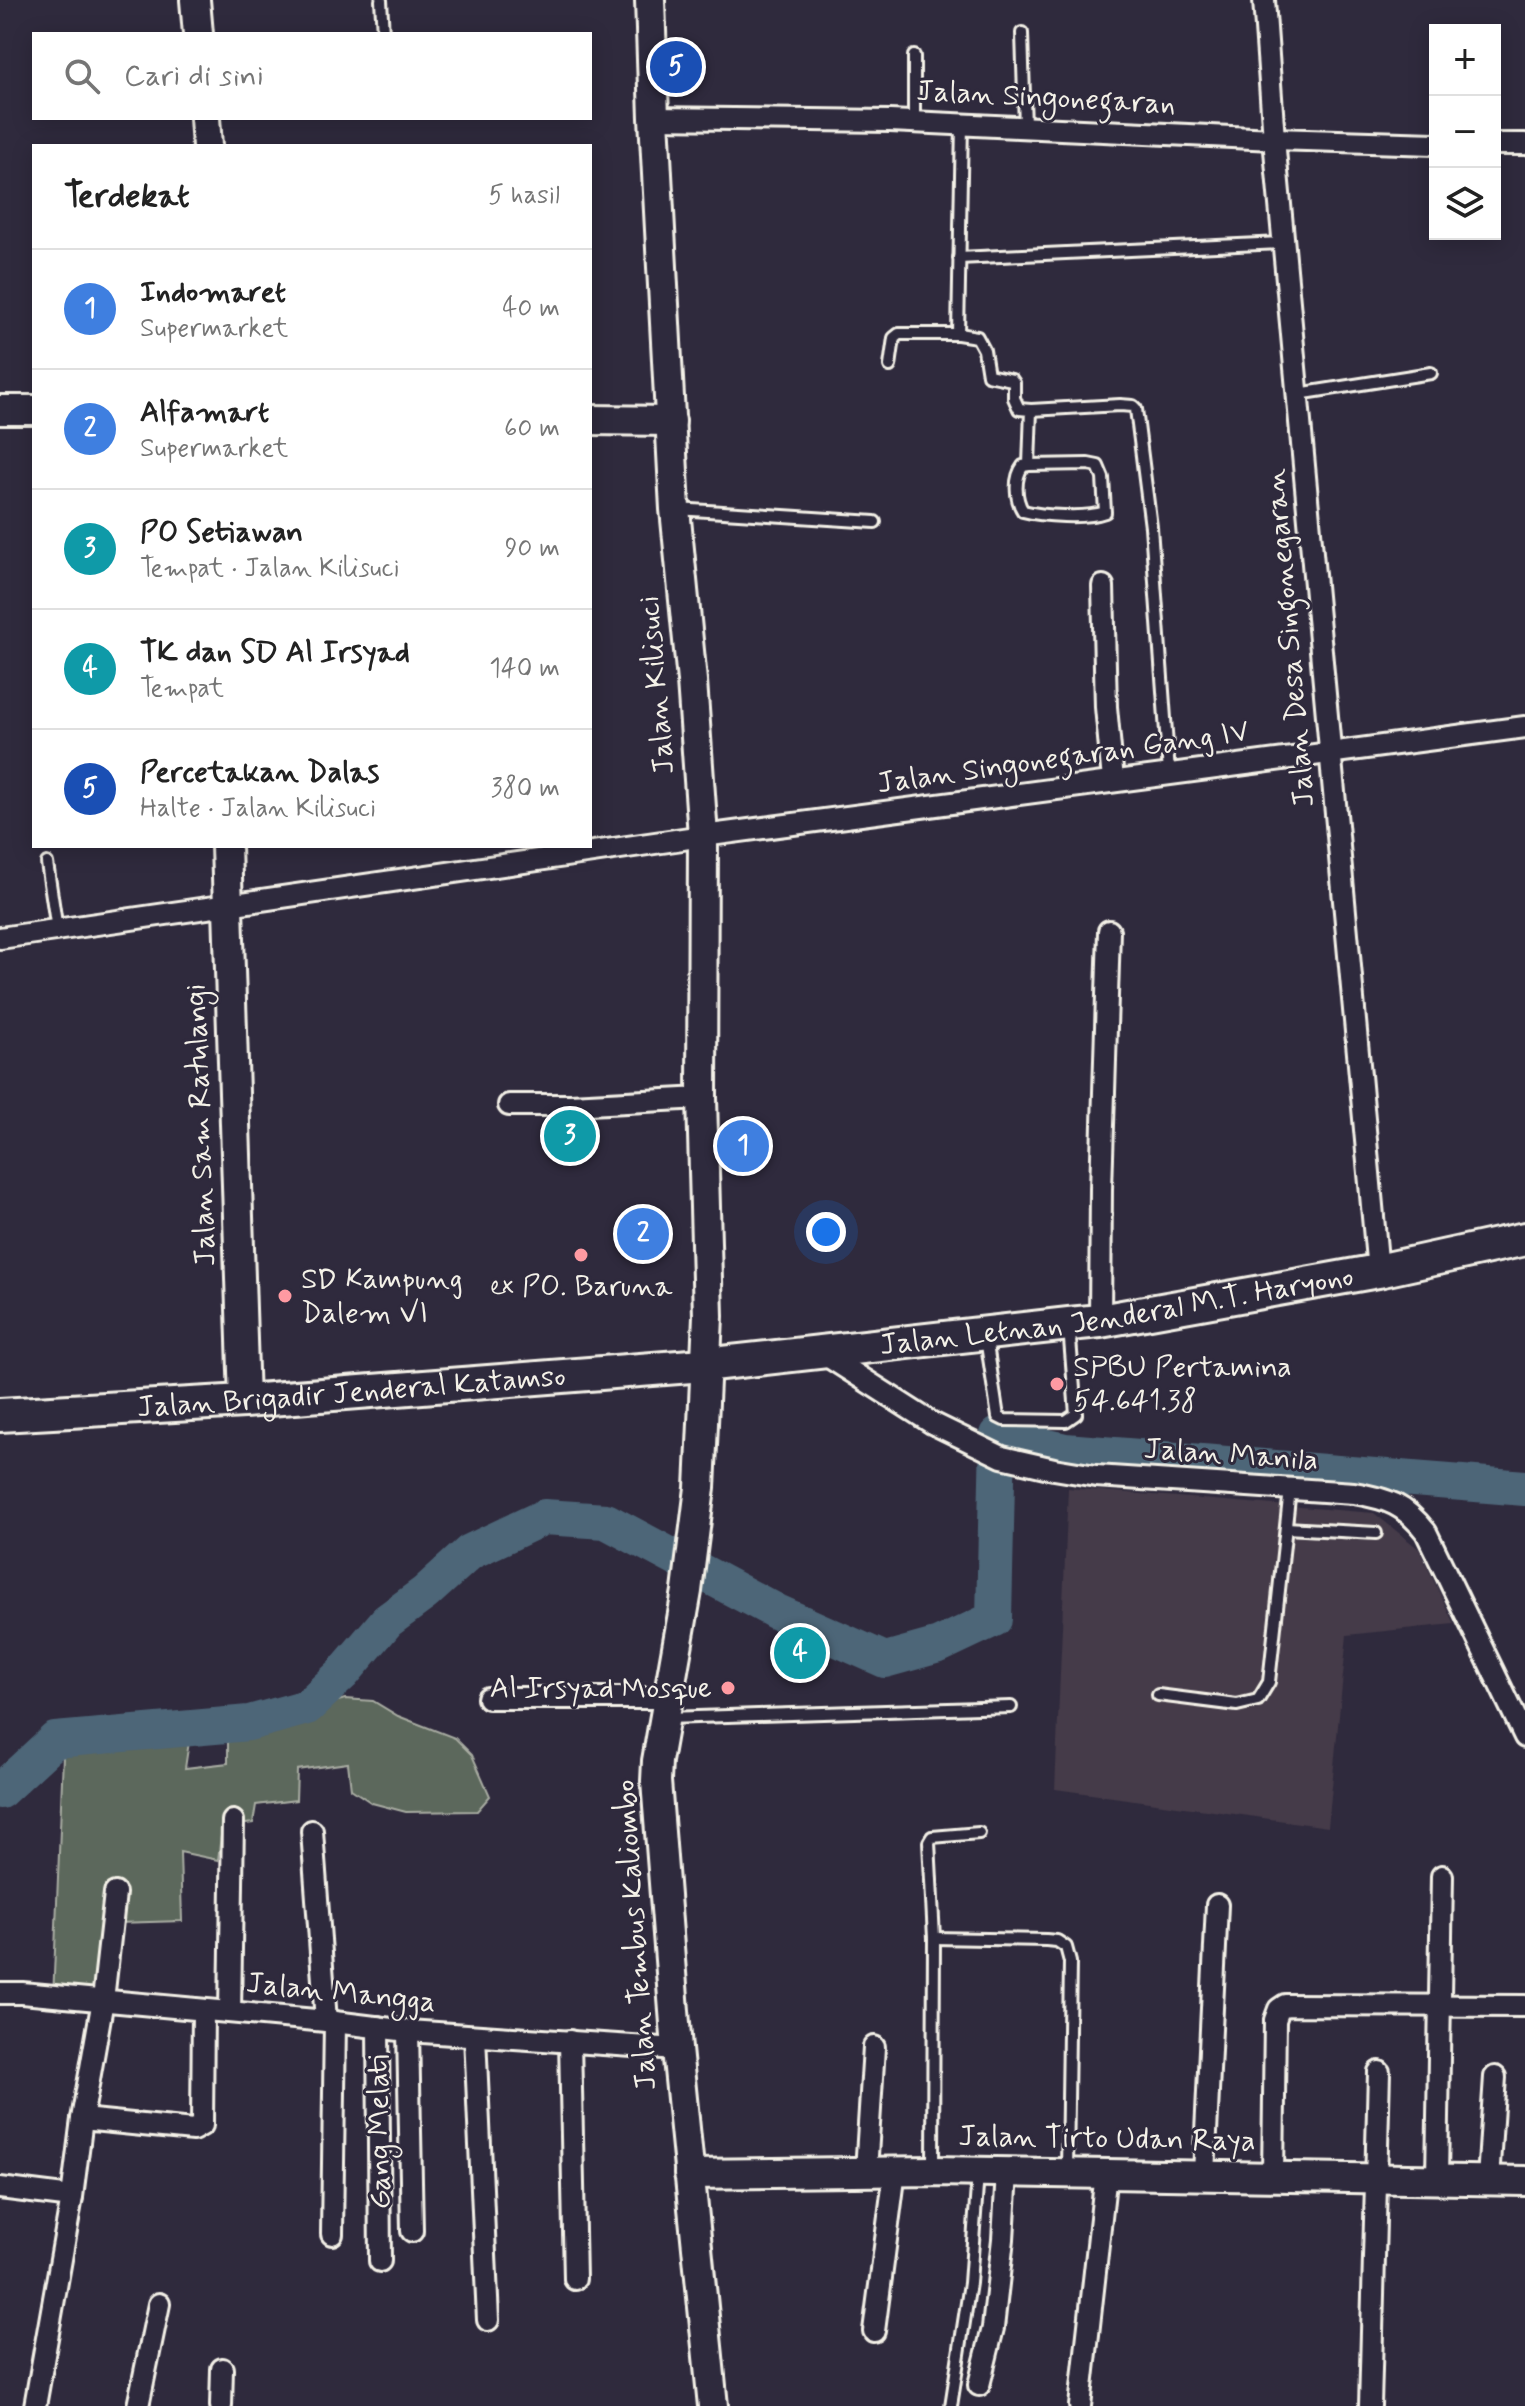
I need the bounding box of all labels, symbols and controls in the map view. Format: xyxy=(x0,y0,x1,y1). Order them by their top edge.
map controls xyxy=(1429,24,1501,240)
button: + xyxy=(1429,24,1501,96)
search box xyxy=(32,32,592,120)
pin: 5 xyxy=(650,37,702,97)
icon: search xyxy=(60,54,104,98)
text: Cari di sini xyxy=(124,57,264,96)
street label: Jalan Singonegaran xyxy=(915,72,1177,127)
button: − xyxy=(1429,96,1501,168)
button: layers xyxy=(1429,168,1501,240)
text: Terdekat xyxy=(64,174,190,219)
text: 5 hasil xyxy=(488,179,560,213)
text: Indomaret xyxy=(140,273,286,312)
text: 1 xyxy=(84,292,96,326)
text: 40 m xyxy=(502,292,560,326)
text: Supermarket xyxy=(140,312,288,346)
text: Alfamart xyxy=(140,393,269,432)
text: 2 xyxy=(84,412,96,446)
text: 60 m xyxy=(504,412,560,446)
text: Supermarket xyxy=(140,432,288,466)
street label: Jalan Desa Singonegaran xyxy=(1256,466,1327,809)
text: PO Setiawan xyxy=(140,513,303,552)
text: 3 xyxy=(84,532,96,566)
text: 90 m xyxy=(505,532,560,566)
text: Tempat · Jalan Kilisuci xyxy=(140,552,400,586)
street label: Jalan Kilisuci xyxy=(630,594,684,776)
text: TK dan SD Al Irsyad xyxy=(140,633,410,672)
text: 4 xyxy=(82,652,98,686)
text: 140 m xyxy=(489,652,560,686)
text: Tempat xyxy=(140,672,224,706)
street label: Jalan Singonegaran Gang IV xyxy=(875,713,1252,806)
text: Percetakan Dalas xyxy=(140,753,379,792)
text: 5 xyxy=(82,772,98,806)
text: 380 m xyxy=(491,772,560,806)
text: Halte · Jalan Kilisuci xyxy=(140,792,376,826)
street label: Jalan Sam Ratulangi xyxy=(177,983,227,1267)
pin: 3 xyxy=(544,1106,596,1166)
pin: 1 xyxy=(717,1116,769,1176)
pin: 2 xyxy=(617,1204,669,1264)
your location xyxy=(806,1212,846,1252)
marker: ex PO. Baruna xyxy=(572,1246,590,1264)
street label: Jalan Letnan Jenderal M.T. Haryono xyxy=(878,1256,1357,1365)
place label: SD Kampung Dalem VI xyxy=(301,1260,463,1333)
place label: ex PO. Baruna xyxy=(490,1267,673,1306)
marker: SD Kampung Dalem VI xyxy=(276,1287,294,1305)
place label: SPBU Pertamina 54.641.38 xyxy=(1073,1348,1292,1421)
street label: Jalan Brigadir Jenderal Katamso xyxy=(136,1356,567,1427)
marker: SPBU Pertamina 54.641.38 xyxy=(1048,1375,1066,1393)
street label: Jalan Manila xyxy=(1142,1429,1320,1481)
pin: 4 xyxy=(774,1623,826,1683)
place label: Al Irsyad Mosque xyxy=(490,1669,712,1708)
marker: Al Irsyad Mosque xyxy=(719,1679,737,1697)
street label: Jalan Tembus Kaliombo xyxy=(606,1778,666,2092)
street label: Jalan Mangga xyxy=(244,1964,438,2024)
street label: Gang Melati xyxy=(359,2054,403,2210)
street label: Jalan Tirto Udan Raya xyxy=(958,2117,1256,2161)

